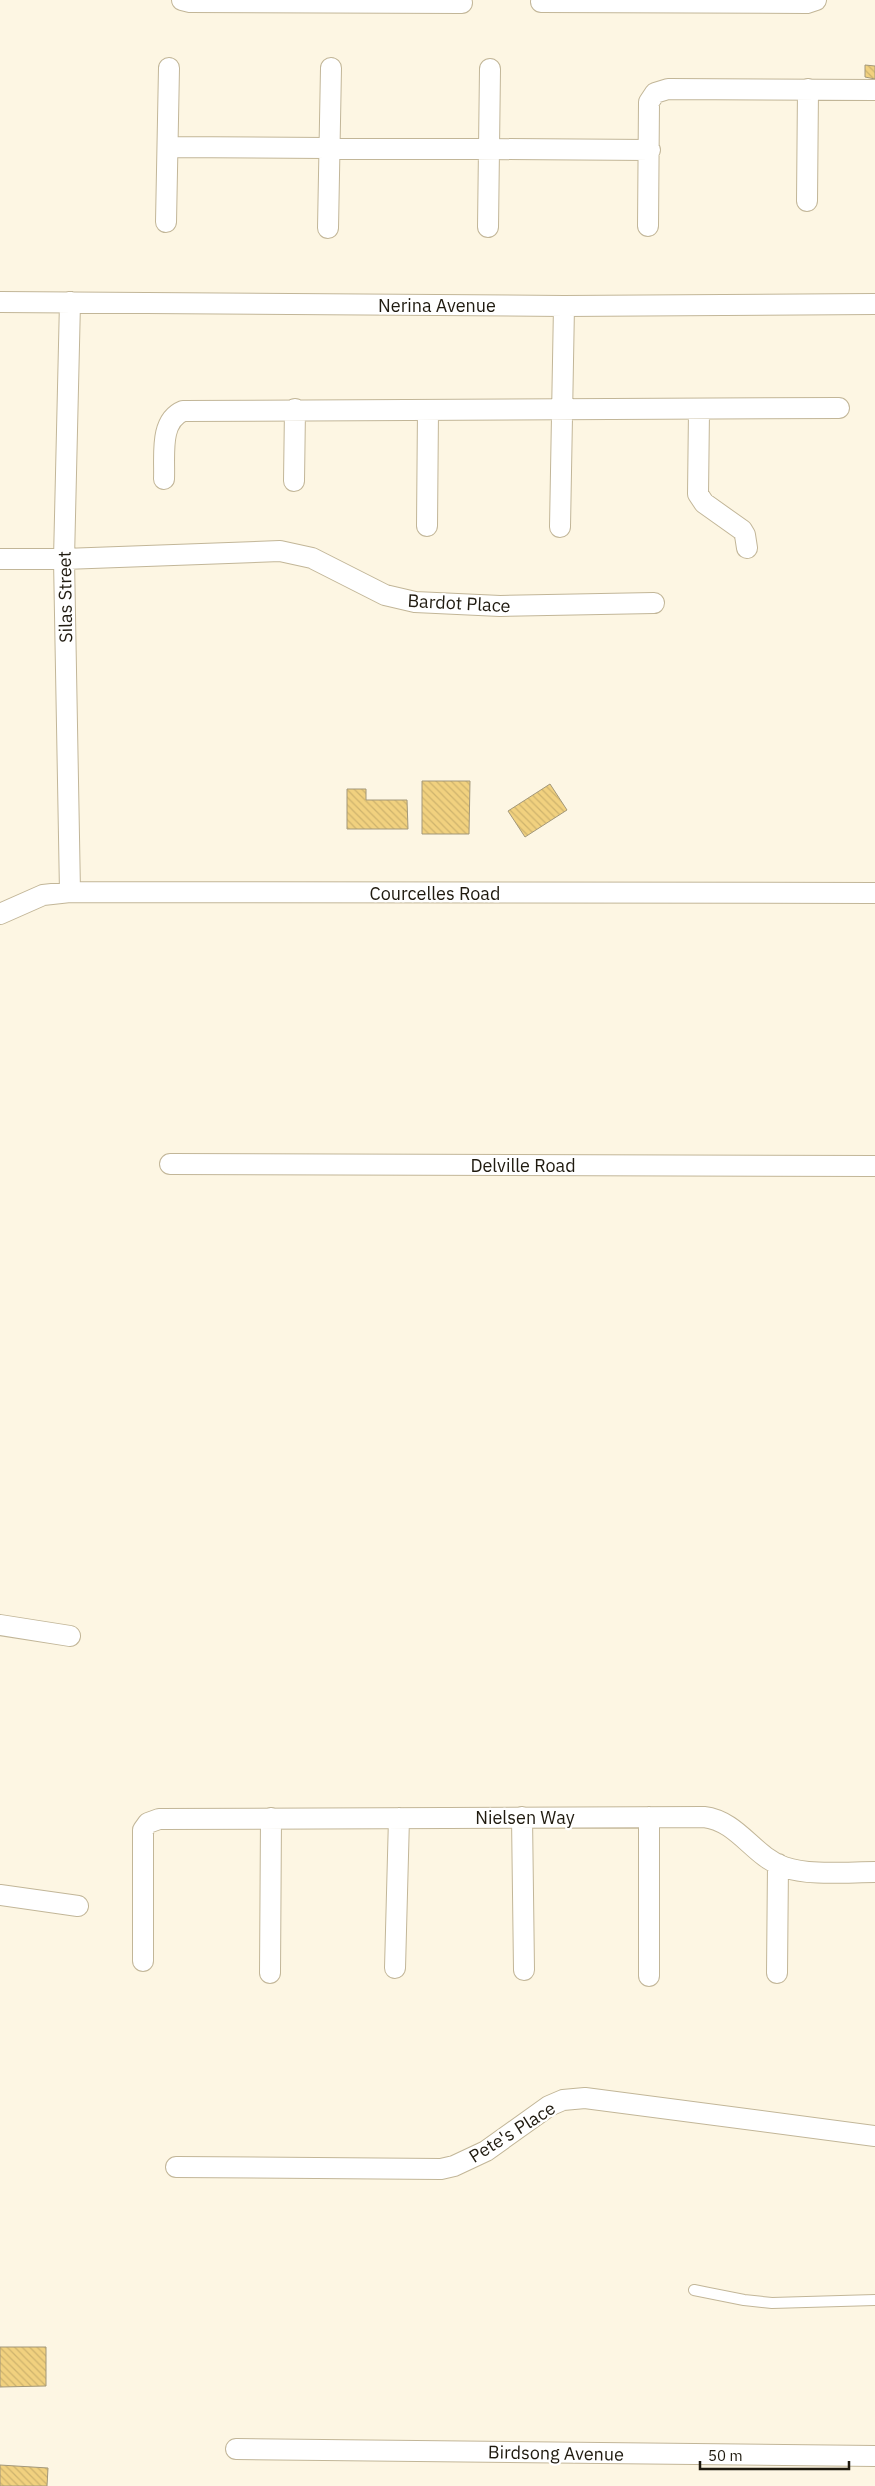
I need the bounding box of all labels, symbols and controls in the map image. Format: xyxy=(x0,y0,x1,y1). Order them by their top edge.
street label: Nerina Avenue xyxy=(378,294,496,317)
street label: Silas Street xyxy=(53,551,77,643)
street label: Bardot Place xyxy=(407,589,511,617)
street label: Courcelles Road xyxy=(370,882,500,905)
street label: Delville Road xyxy=(470,1154,576,1177)
street label: Nielsen Way xyxy=(475,1806,575,1829)
street label: Pete's Place xyxy=(464,2096,560,2168)
scale bar xyxy=(700,2438,849,2470)
street label: Birdsong Avenue xyxy=(488,2440,624,2466)
text: 50 m xyxy=(708,2446,743,2465)

